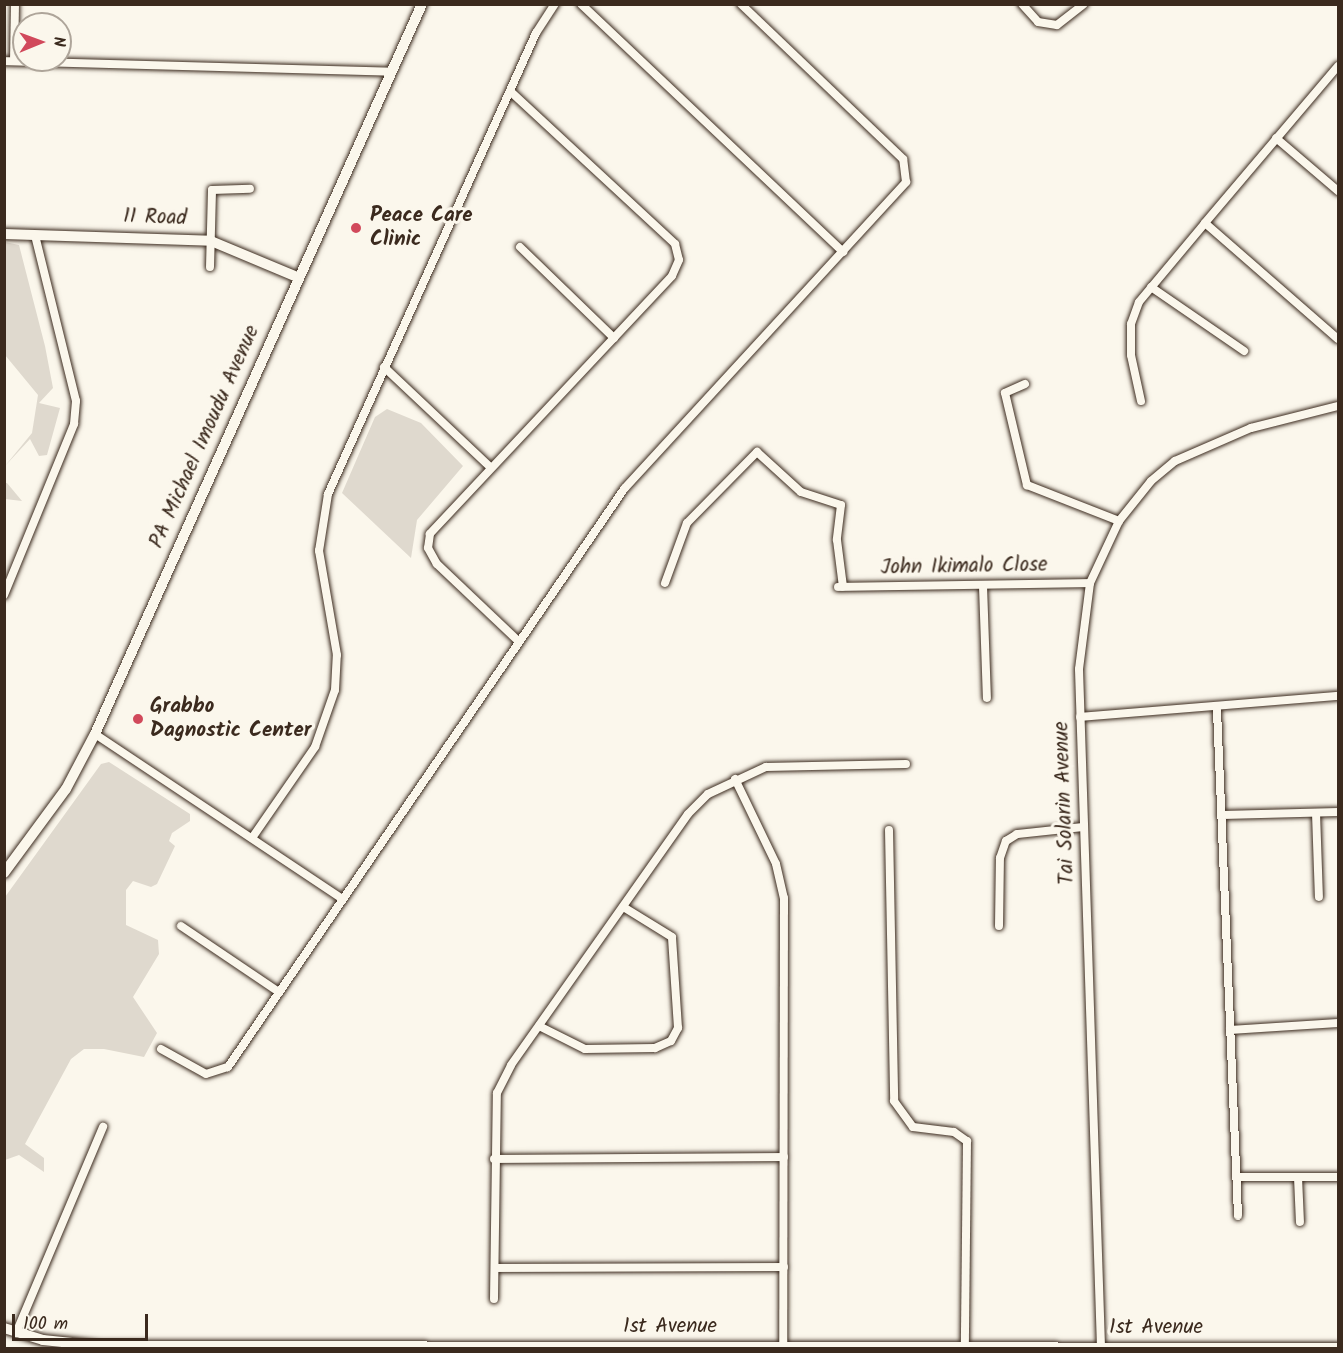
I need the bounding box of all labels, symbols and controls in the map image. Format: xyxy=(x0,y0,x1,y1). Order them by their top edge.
north arrow xyxy=(12,12,72,72)
text: N xyxy=(46,36,71,47)
place label: Peace Care Clinic xyxy=(370,203,473,253)
street label: 11 Road xyxy=(123,204,187,232)
marker: Peace Care Clinic xyxy=(347,219,365,237)
street label: PA Michael Imoudu Avenue xyxy=(144,322,266,552)
street label: John Ikimalo Close xyxy=(880,553,1048,581)
place label: Grabbo Dagnostic Center xyxy=(150,694,311,744)
marker: Grabbo Dagnostic Center xyxy=(131,712,145,726)
street label: Tai Solarin Avenue xyxy=(1050,721,1080,885)
scale bar xyxy=(15,1302,152,1340)
text: 100 m xyxy=(23,1310,68,1339)
street label: 1st Avenue xyxy=(623,1314,717,1340)
street label: 1st Avenue xyxy=(1109,1315,1203,1341)

